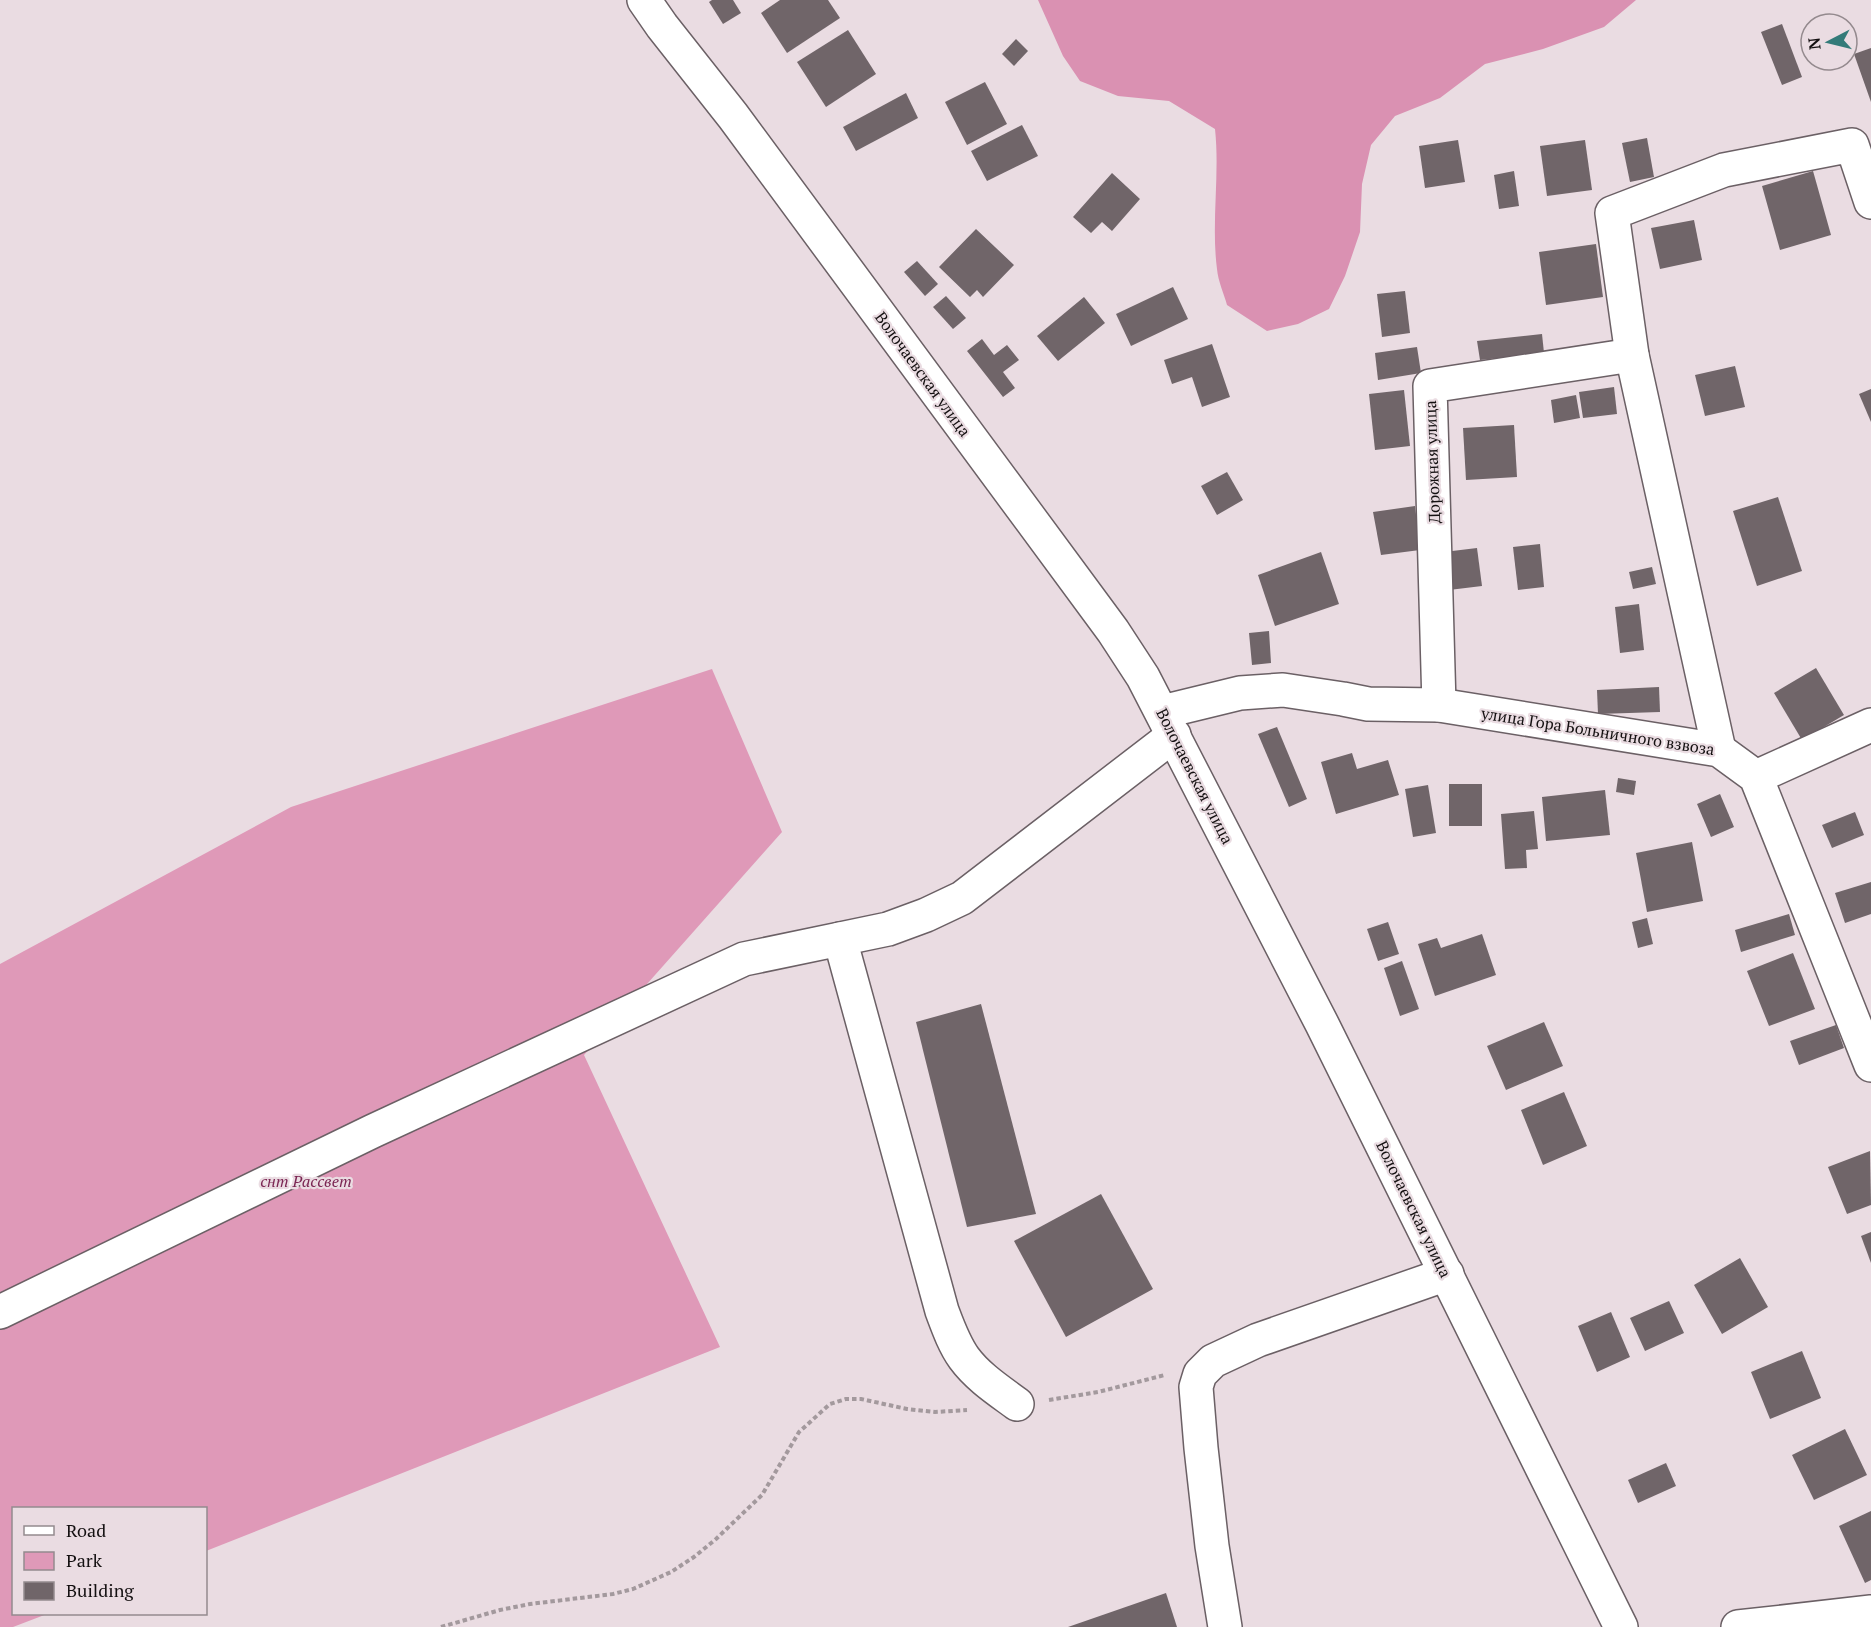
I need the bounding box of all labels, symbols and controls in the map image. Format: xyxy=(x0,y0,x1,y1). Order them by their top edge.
north arrow xyxy=(1799,12,1859,72)
text: N xyxy=(1802,36,1826,51)
street label: Волочаевская улица xyxy=(870,307,976,441)
street label: Дорожная улица xyxy=(1419,400,1445,524)
street label: улица Гора Больничного взвоза xyxy=(1479,702,1716,760)
street label: Волочаевская улица xyxy=(1151,704,1239,848)
street label: Волочаевская улица xyxy=(1371,1137,1457,1281)
park label: снт Рассвет xyxy=(260,1170,352,1192)
legend xyxy=(12,1507,207,1615)
text: Road xyxy=(66,1518,106,1542)
text: Park xyxy=(66,1548,103,1572)
text: Building xyxy=(66,1578,134,1602)

